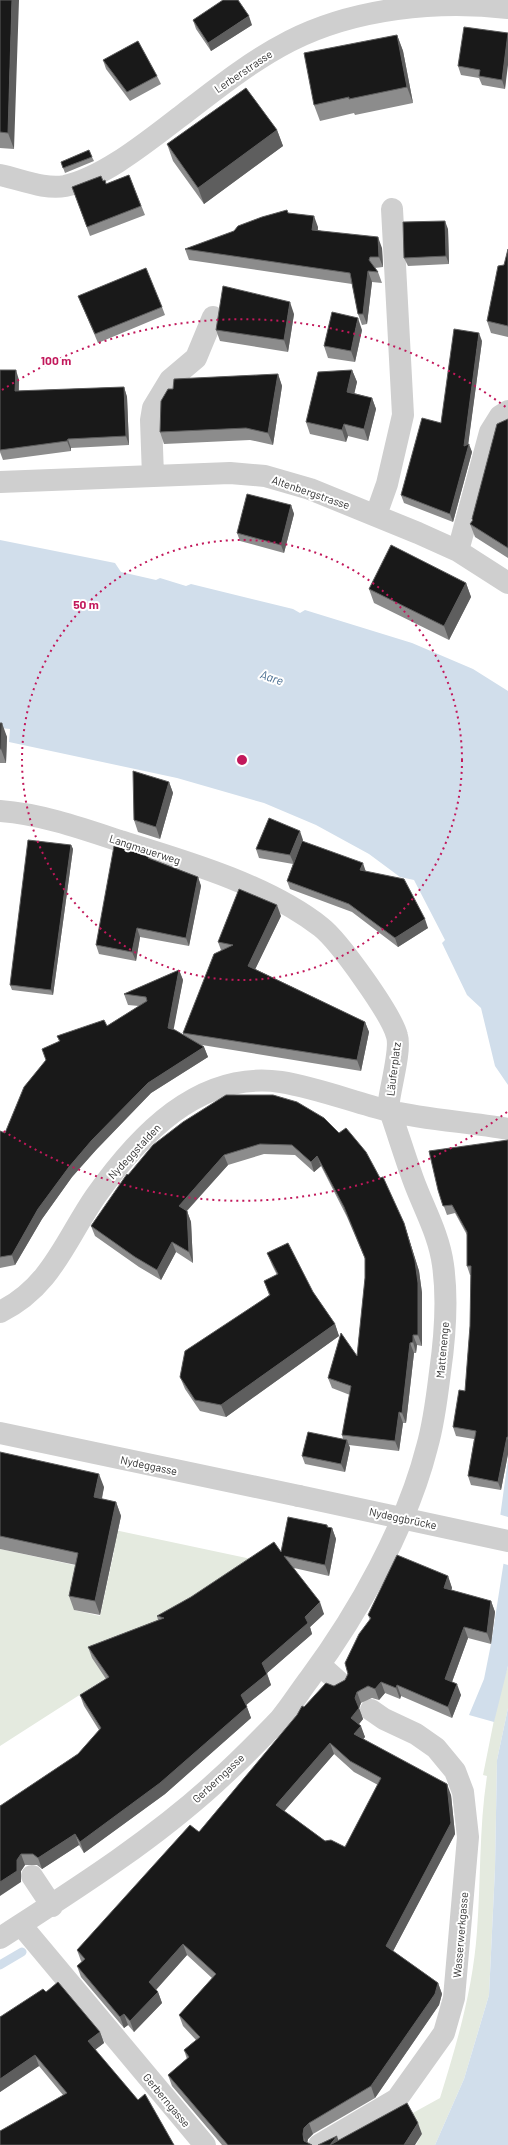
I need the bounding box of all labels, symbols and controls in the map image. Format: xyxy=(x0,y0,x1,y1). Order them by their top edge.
street label: Lerberstrasse xyxy=(212,47,275,95)
text: 100 m xyxy=(41,353,71,367)
street label: Altenbergstrasse xyxy=(270,473,352,511)
text: 50 m xyxy=(73,597,99,611)
water label: Aare xyxy=(259,667,285,687)
centre of rings xyxy=(235,753,249,767)
street label: Langmauerweg xyxy=(108,831,182,867)
street label: Läuferplatz xyxy=(383,1041,403,1097)
street label: Nydeggstalden xyxy=(105,1121,163,1181)
street label: Mattenenge xyxy=(433,1321,451,1379)
street label: Nydeggasse xyxy=(119,1453,179,1477)
street label: Nydeggbrücke xyxy=(368,1504,438,1532)
street label: Gerberngasse xyxy=(189,1751,247,1805)
street label: Wasserwerkgasse xyxy=(450,1891,470,1978)
street label: Gerberngasse xyxy=(141,2070,193,2130)

